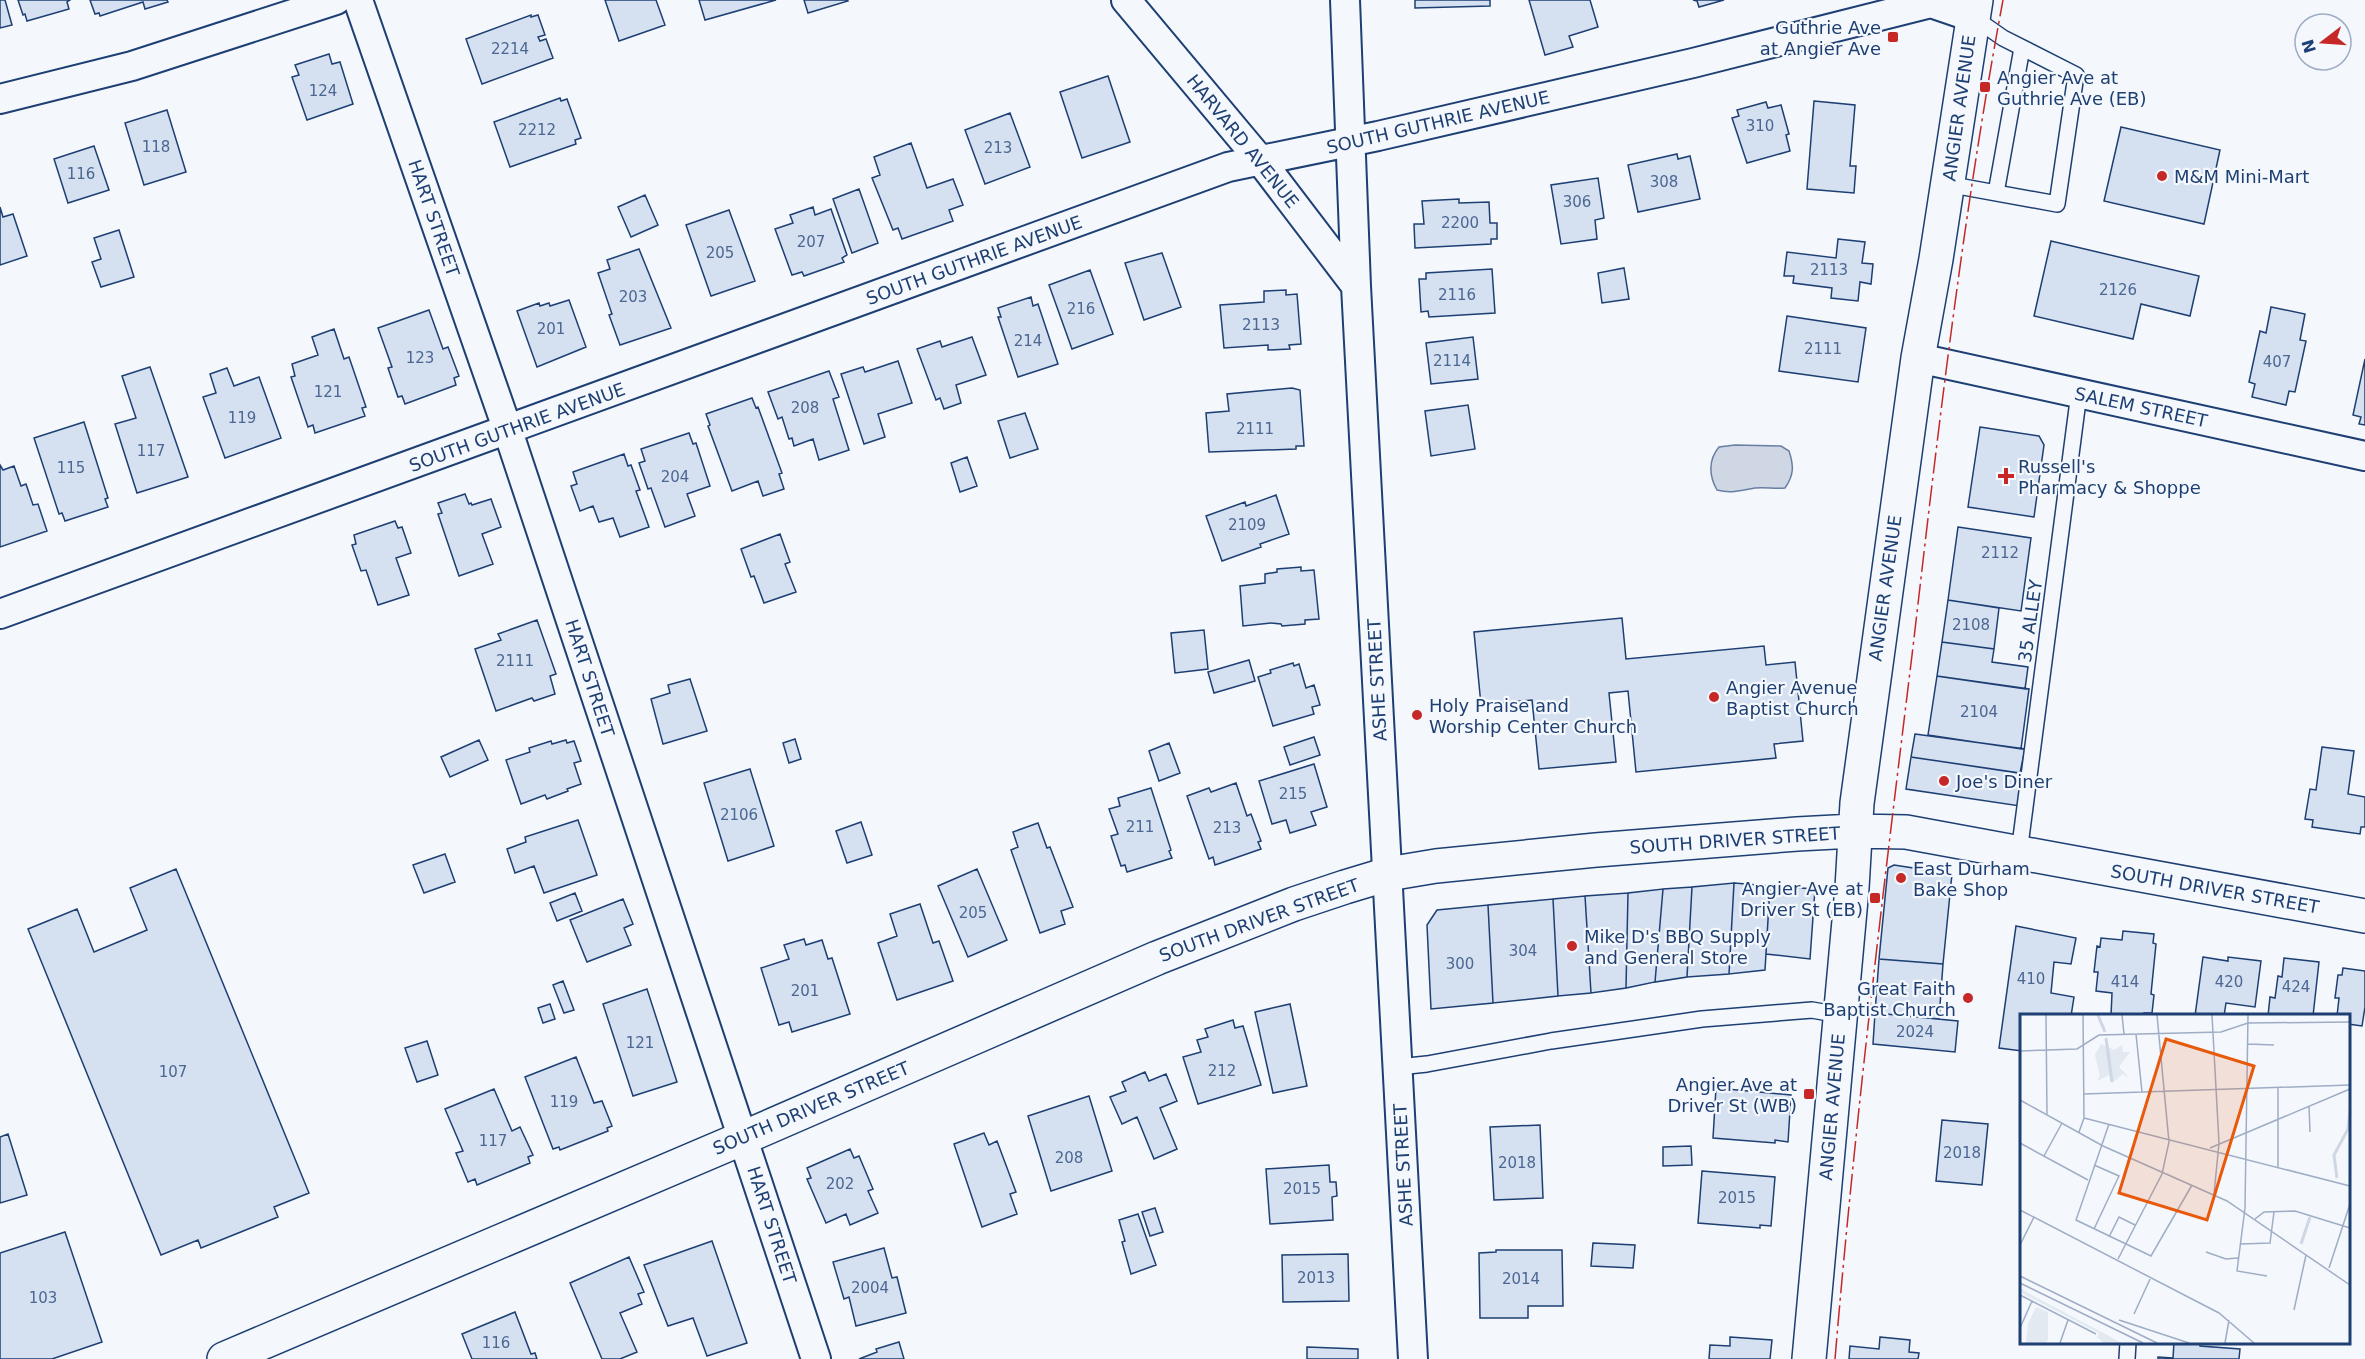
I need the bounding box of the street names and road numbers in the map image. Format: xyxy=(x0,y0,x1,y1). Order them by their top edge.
street label: ANGIER AVENUE xyxy=(1938,34,1980,182)
street label: HARVARD AVENUE xyxy=(1183,70,1303,212)
street label: SOUTH GUTHRIE AVENUE xyxy=(1324,86,1552,158)
street label: HART STREET xyxy=(404,157,464,280)
street label: SOUTH GUTHRIE AVENUE xyxy=(863,211,1085,309)
street label: SOUTH GUTHRIE AVENUE xyxy=(406,378,628,476)
street label: SALEM STREET xyxy=(2073,383,2210,432)
street label: ANGIER AVENUE xyxy=(1864,514,1906,662)
street label: 35 ALLEY xyxy=(2014,577,2046,664)
street label: HART STREET xyxy=(561,617,619,740)
street label: ASHE STREET xyxy=(1363,617,1391,742)
street label: SOUTH DRIVER STREET xyxy=(1629,822,1842,858)
street label: SOUTH DRIVER STREET xyxy=(2109,860,2322,918)
street label: SOUTH DRIVER STREET xyxy=(1156,874,1363,966)
street label: ANGIER AVENUE xyxy=(1815,1033,1849,1181)
street label: SOUTH DRIVER STREET xyxy=(710,1057,913,1159)
street label: ASHE STREET xyxy=(1389,1102,1417,1227)
street label: HART STREET xyxy=(743,1164,801,1287)

